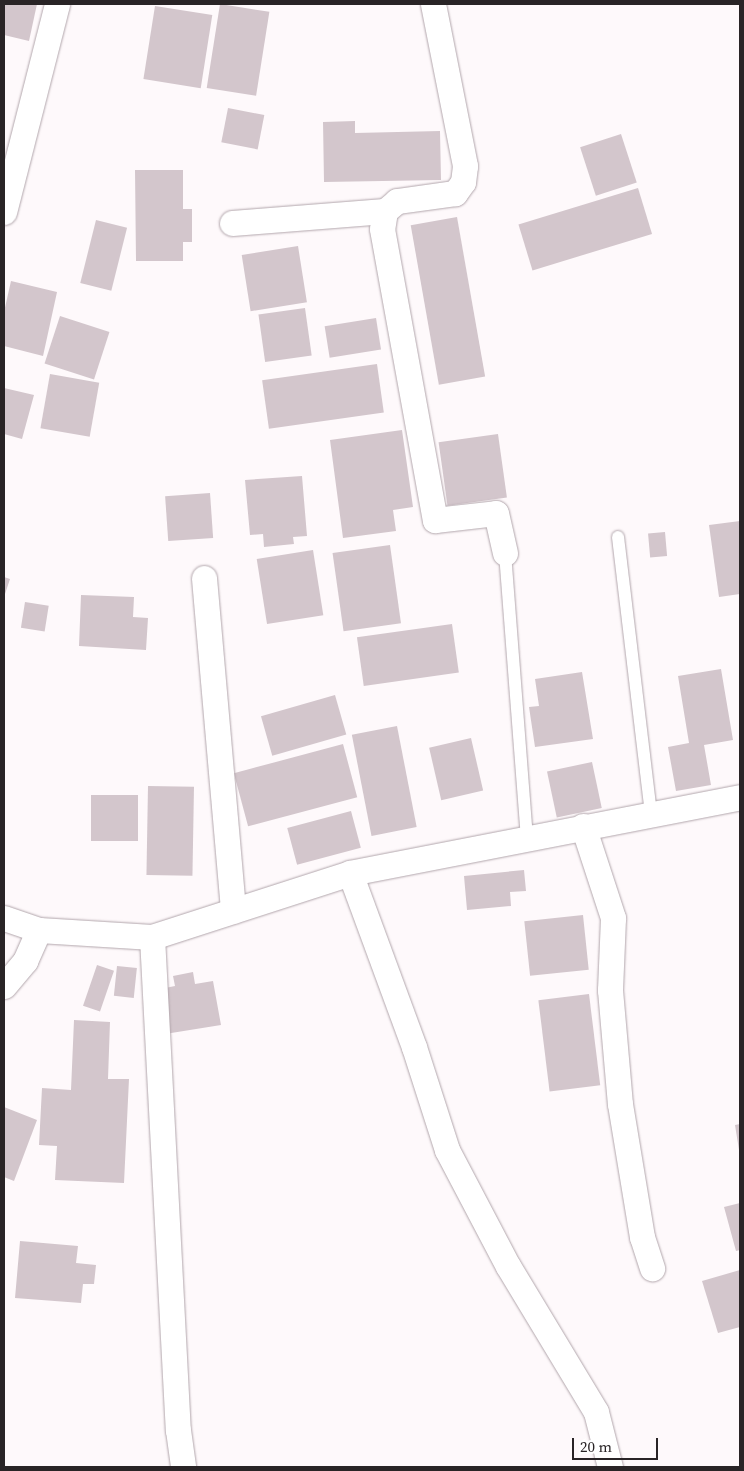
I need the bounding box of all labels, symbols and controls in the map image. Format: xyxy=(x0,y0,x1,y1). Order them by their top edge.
scale bar xyxy=(574,1428,660,1460)
text: 20 m xyxy=(580,1436,612,1457)

